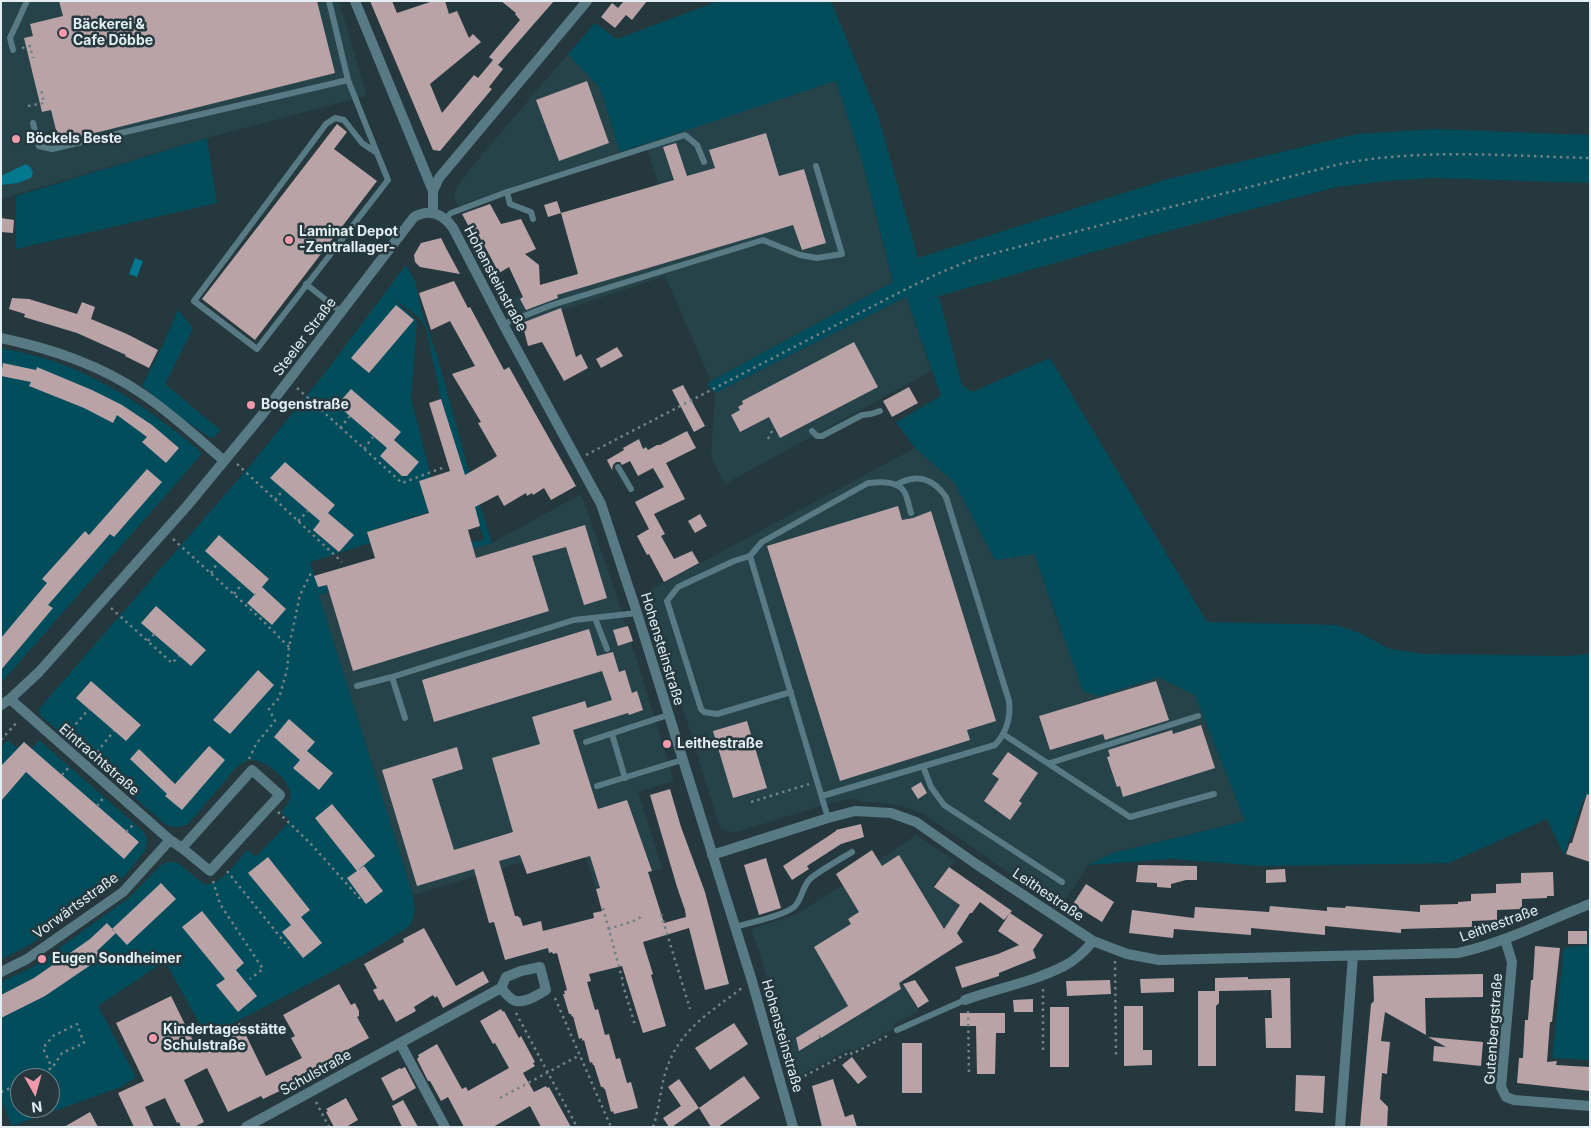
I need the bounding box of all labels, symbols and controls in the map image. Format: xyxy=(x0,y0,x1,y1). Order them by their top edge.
place label: Bäckerei & Cafe Döbbe xyxy=(73,17,153,49)
marker: Bäckerei & Cafe Döbbe xyxy=(57,27,69,39)
place label: Böckels Beste xyxy=(26,131,122,147)
marker: Böckels Beste xyxy=(10,133,22,145)
street label: Hohensteinstraße xyxy=(460,223,530,335)
place label: Laminat Depot -Zentrallager- xyxy=(299,224,398,256)
marker: Laminat Depot -Zentrallager- xyxy=(283,234,295,246)
street label: Steeler Straße xyxy=(270,294,340,380)
place label: Bogenstraße xyxy=(261,397,349,413)
marker: Bogenstraße xyxy=(245,399,257,411)
street label: Hohensteinstraße xyxy=(637,591,687,707)
street label: Eintrachtstraße xyxy=(56,721,142,799)
place label: Leithestraße xyxy=(677,736,763,752)
marker: Leithestraße xyxy=(661,738,673,750)
street label: Leithestraße xyxy=(1009,865,1087,925)
street label: Vorwärtsstraße xyxy=(30,869,122,943)
street label: Leithestraße xyxy=(1457,902,1541,946)
place label: Eugen Sondheimer xyxy=(52,951,181,967)
marker: Eugen Sondheimer xyxy=(36,953,48,965)
street label: Gutenbergstraße xyxy=(1482,973,1506,1085)
street label: Hohensteinstraße xyxy=(758,977,806,1095)
place label: Kindertagesstätte Schulstraße xyxy=(163,1022,286,1054)
marker: Kindertagesstätte Schulstraße xyxy=(147,1032,159,1044)
street label: Schulstraße xyxy=(277,1047,355,1099)
north arrow xyxy=(10,1068,60,1118)
text: N xyxy=(30,1098,43,1116)

